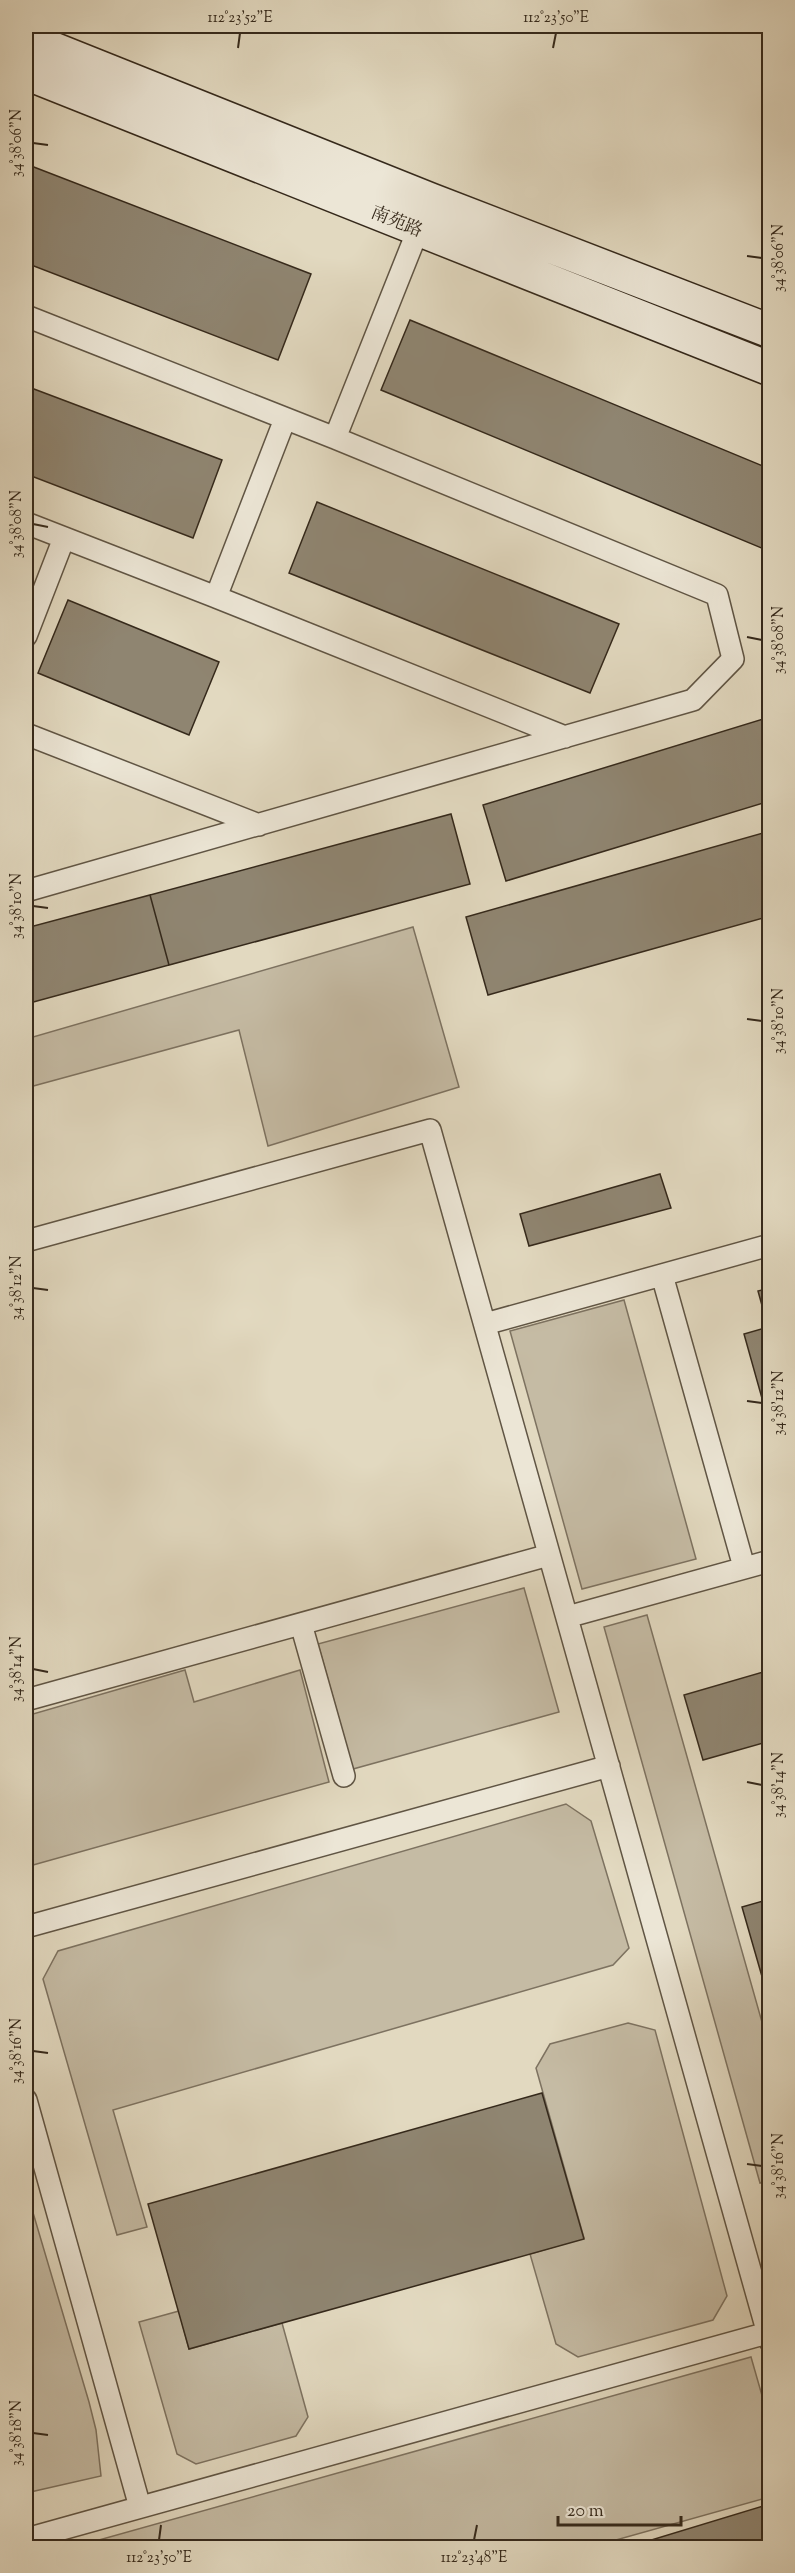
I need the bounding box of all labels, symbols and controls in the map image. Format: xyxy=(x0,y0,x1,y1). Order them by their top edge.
text: 112°23'52"E xyxy=(208,8,272,29)
text: 112°23'50"E xyxy=(523,8,589,29)
text: 34°38'06"N xyxy=(7,109,28,177)
street label: 南苑路 xyxy=(366,201,426,245)
text: 34°38'06"N xyxy=(769,224,790,292)
text: 34°38'08"N xyxy=(7,490,28,558)
text: 34°38'08"N xyxy=(769,606,790,674)
text: 34°38'10"N xyxy=(7,873,28,939)
text: 34°38'10"N xyxy=(769,988,790,1054)
text: 34°38'12"N xyxy=(7,1255,28,1321)
text: 34°38'12"N xyxy=(769,1370,790,1436)
text: 34°38'14"N xyxy=(7,1636,28,1702)
text: 34°38'14"N xyxy=(769,1752,790,1818)
text: 34°38'16"N xyxy=(7,2018,28,2084)
text: 34°38'16"N xyxy=(769,2133,790,2199)
text: 34°38'18"N xyxy=(7,2400,28,2466)
scale bar xyxy=(558,2489,681,2527)
text: 20 m xyxy=(567,2499,604,2525)
text: 112°23'50"E xyxy=(126,2548,192,2569)
text: 112°23'48"E xyxy=(441,2548,507,2569)

